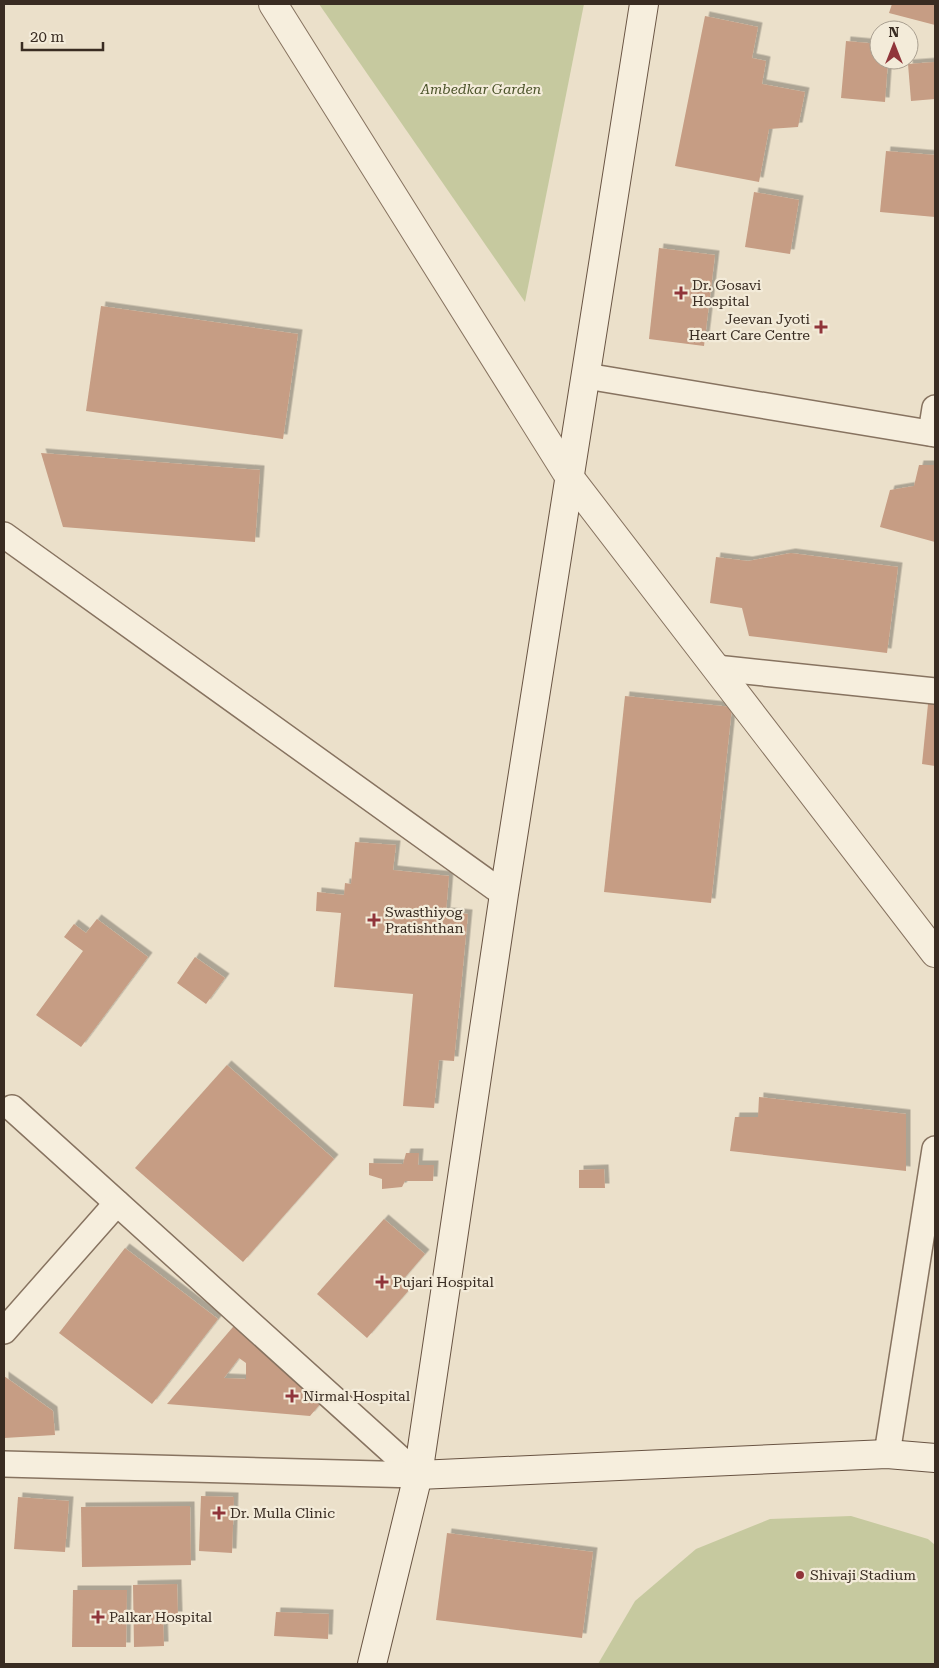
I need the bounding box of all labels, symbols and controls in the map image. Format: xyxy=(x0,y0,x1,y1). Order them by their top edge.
scale bar xyxy=(22,20,104,52)
north arrow xyxy=(869,20,919,70)
text: N xyxy=(889,24,900,40)
text: 20 m xyxy=(30,28,65,46)
park label: Ambedkar Garden xyxy=(420,81,542,97)
place label: Dr. Gosavi Hospital xyxy=(692,277,762,309)
marker: Dr. Gosavi Hospital xyxy=(674,286,688,300)
place label: Jeevan Jyoti Heart Care Centre xyxy=(689,311,811,343)
marker: Jeevan Jyoti Heart Care Centre xyxy=(814,320,828,334)
place label: Swasthiyog Pratishthan xyxy=(385,904,463,936)
marker: Swasthiyog Pratishthan xyxy=(367,913,381,927)
place label: Pujari Hospital xyxy=(393,1274,494,1290)
marker: Pujari Hospital xyxy=(375,1275,389,1289)
place label: Nirmal Hospital xyxy=(303,1388,411,1404)
marker: Nirmal Hospital xyxy=(285,1389,299,1403)
place label: Dr. Mulla Clinic xyxy=(230,1505,335,1521)
marker: Dr. Mulla Clinic xyxy=(212,1506,226,1520)
place label: Shivaji Stadium xyxy=(810,1567,916,1583)
marker: Shivaji Stadium xyxy=(794,1569,806,1581)
place label: Palkar Hospital xyxy=(109,1609,213,1625)
marker: Palkar Hospital xyxy=(91,1610,105,1624)

